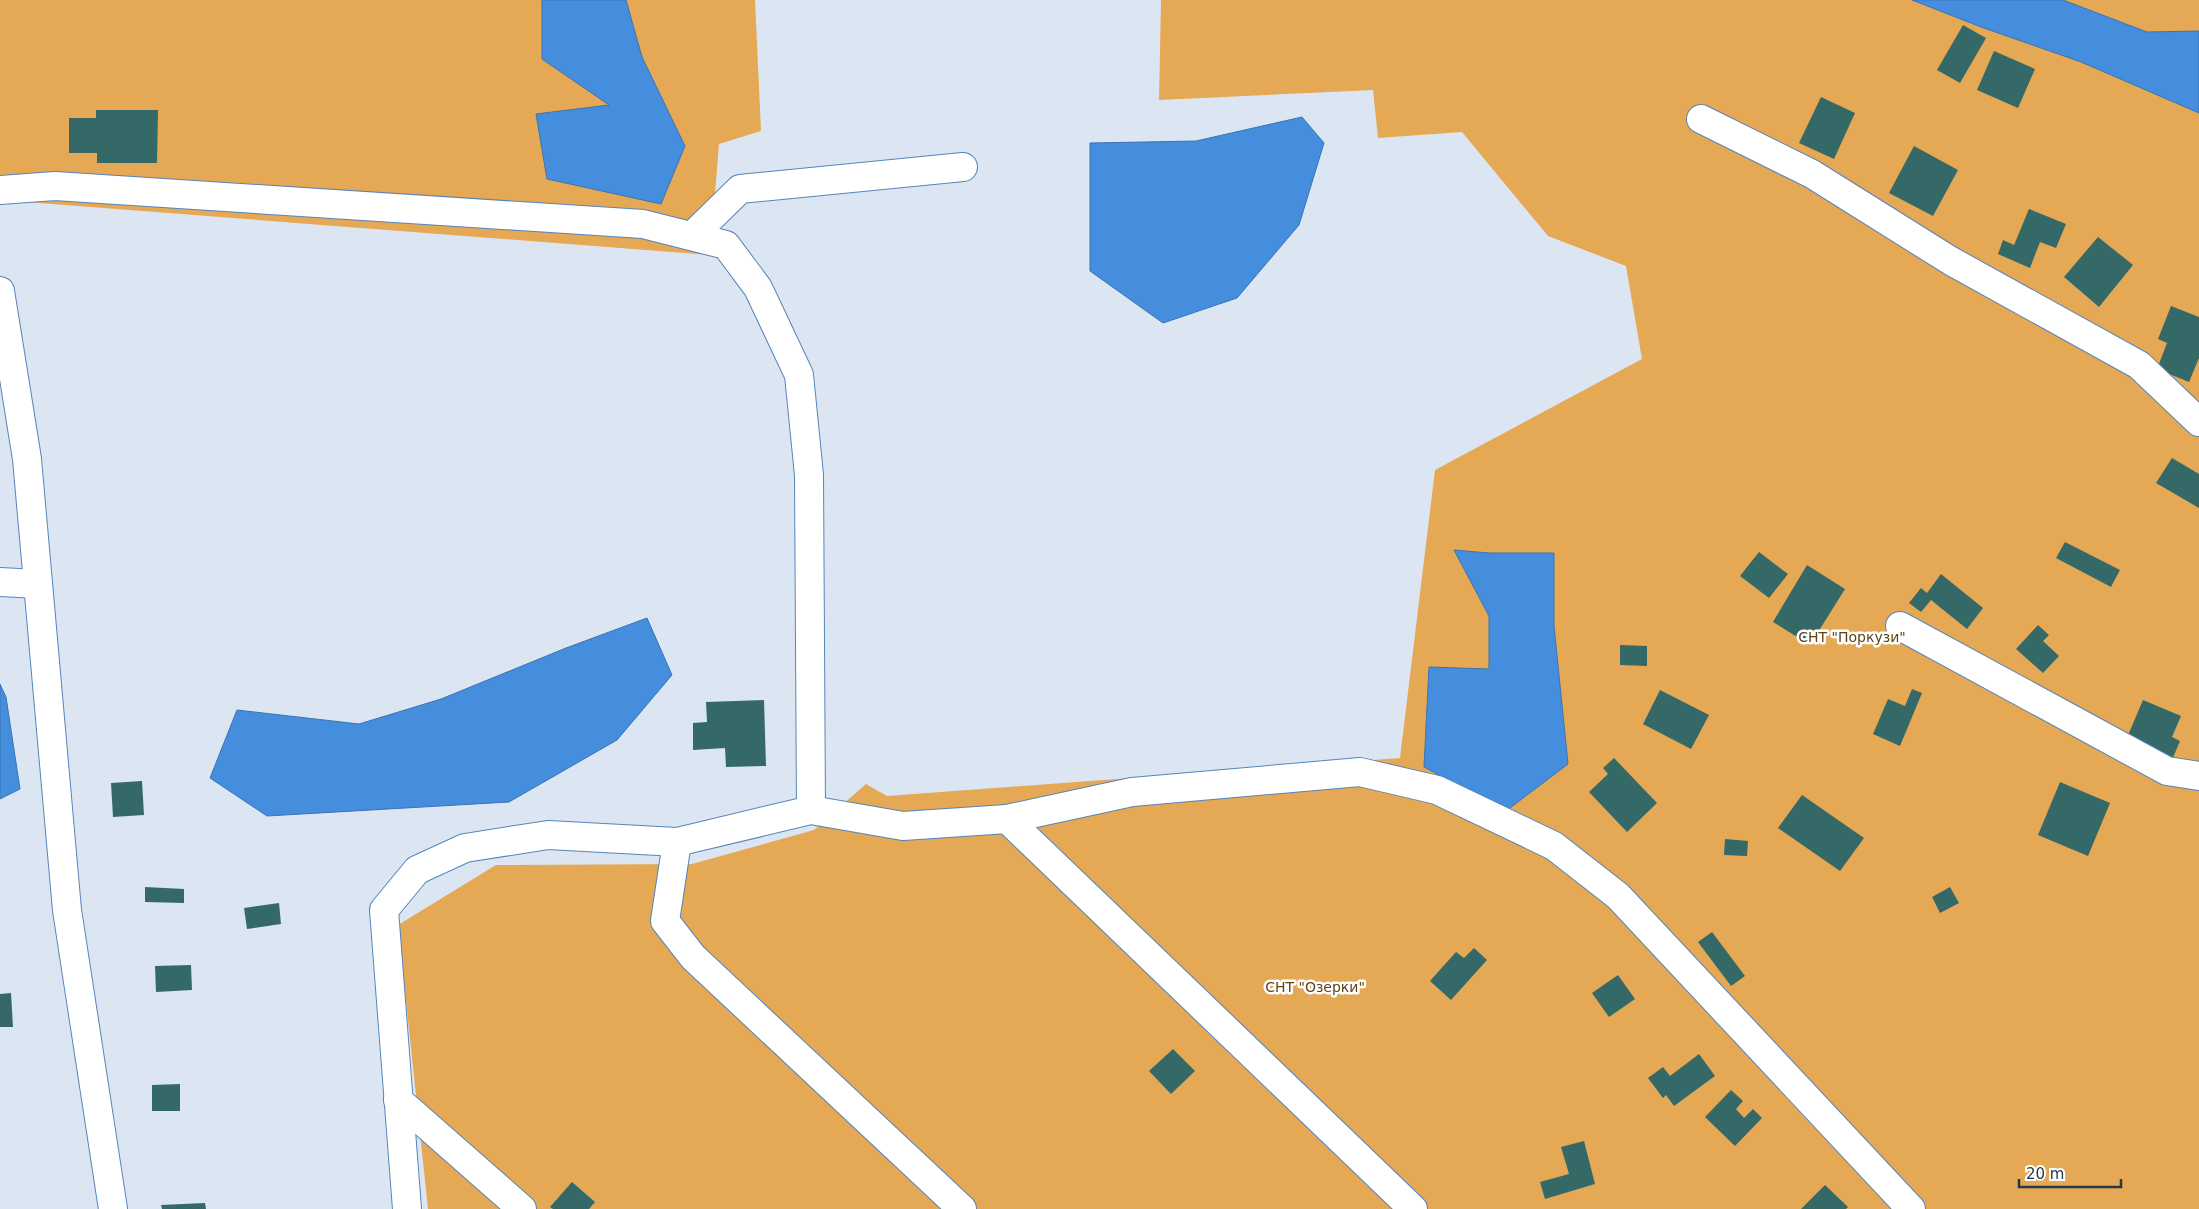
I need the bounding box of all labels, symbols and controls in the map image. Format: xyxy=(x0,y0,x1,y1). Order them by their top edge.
park label: СНТ "Поркузи" xyxy=(1798,629,1906,645)
park label: СНТ "Озерки" xyxy=(1265,979,1365,995)
scale bar xyxy=(2019,1156,2122,1188)
text: 20 m xyxy=(2026,1165,2064,1183)

